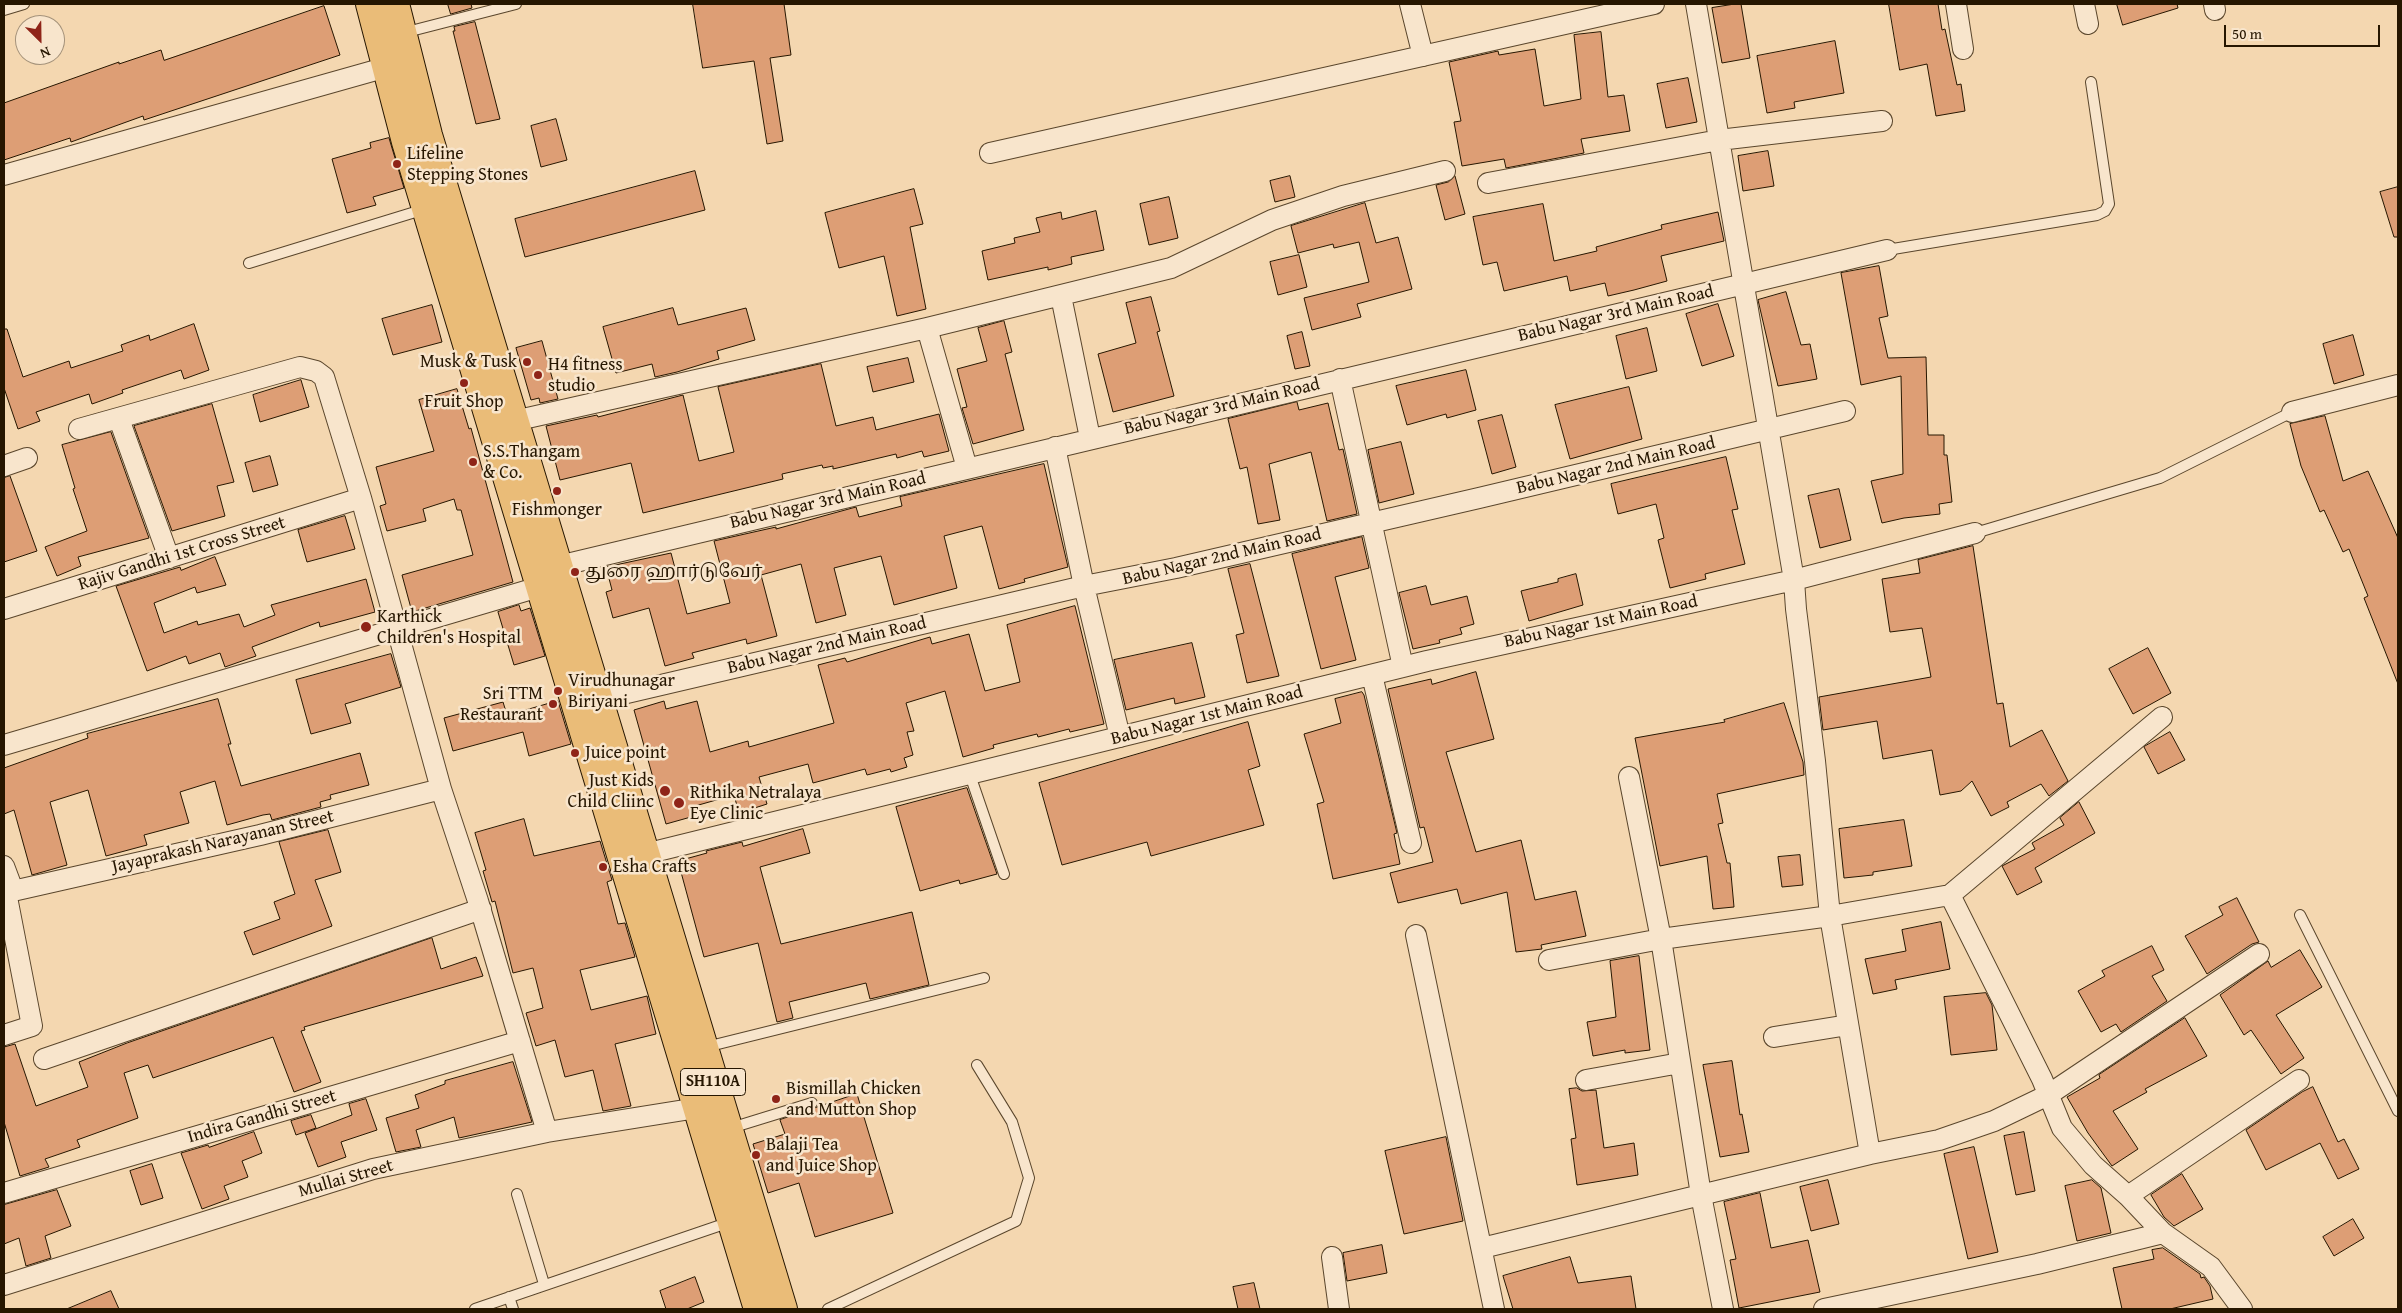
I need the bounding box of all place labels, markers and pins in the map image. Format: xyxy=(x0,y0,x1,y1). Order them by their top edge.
place label: Lifeline Stepping Stones xyxy=(407,143,528,186)
marker: Lifeline Stepping Stones xyxy=(391,158,403,170)
place label: Musk & Tusk xyxy=(420,351,517,373)
place label: H4 fitness studio xyxy=(548,354,623,396)
marker: Musk & Tusk xyxy=(521,356,533,368)
marker: H4 fitness studio xyxy=(532,369,544,381)
marker: Fruit Shop xyxy=(458,377,470,389)
place label: Fruit Shop xyxy=(424,391,504,413)
place label: S.S.Thangam & Co. xyxy=(483,441,580,484)
marker: S.S.Thangam & Co. xyxy=(467,456,479,468)
marker: Fishmonger xyxy=(551,485,563,497)
place label: Fishmonger xyxy=(512,499,602,521)
place label: துரை ஹார்டுவேர் xyxy=(585,561,763,583)
marker: துரை ஹார்டுவேர் xyxy=(569,566,581,578)
place label: Karthick Children's Hospital xyxy=(377,606,521,649)
marker: Karthick Children's Hospital xyxy=(359,620,373,634)
place label: Virudhunagar Biriyani xyxy=(568,670,675,712)
place label: Sri TTM Restaurant xyxy=(460,683,543,726)
marker: Virudhunagar Biriyani xyxy=(552,685,564,697)
marker: Sri TTM Restaurant xyxy=(547,698,559,710)
place label: Juice point xyxy=(585,742,666,764)
marker: Juice point xyxy=(569,747,581,759)
place label: Just Kids Child Cliinc xyxy=(567,770,654,812)
place label: Rithika Netralaya Eye Clinic xyxy=(690,782,822,824)
marker: Just Kids Child Cliinc xyxy=(658,784,672,798)
marker: Rithika Netralaya Eye Clinic xyxy=(672,796,686,810)
place label: Esha Crafts xyxy=(613,856,697,878)
marker: Esha Crafts xyxy=(597,861,609,873)
place label: Bismillah Chicken and Mutton Shop xyxy=(786,1078,921,1120)
marker: Bismillah Chicken and Mutton Shop xyxy=(770,1093,782,1105)
place label: Balaji Tea and Juice Shop xyxy=(766,1134,877,1176)
marker: Balaji Tea and Juice Shop xyxy=(750,1149,762,1161)

